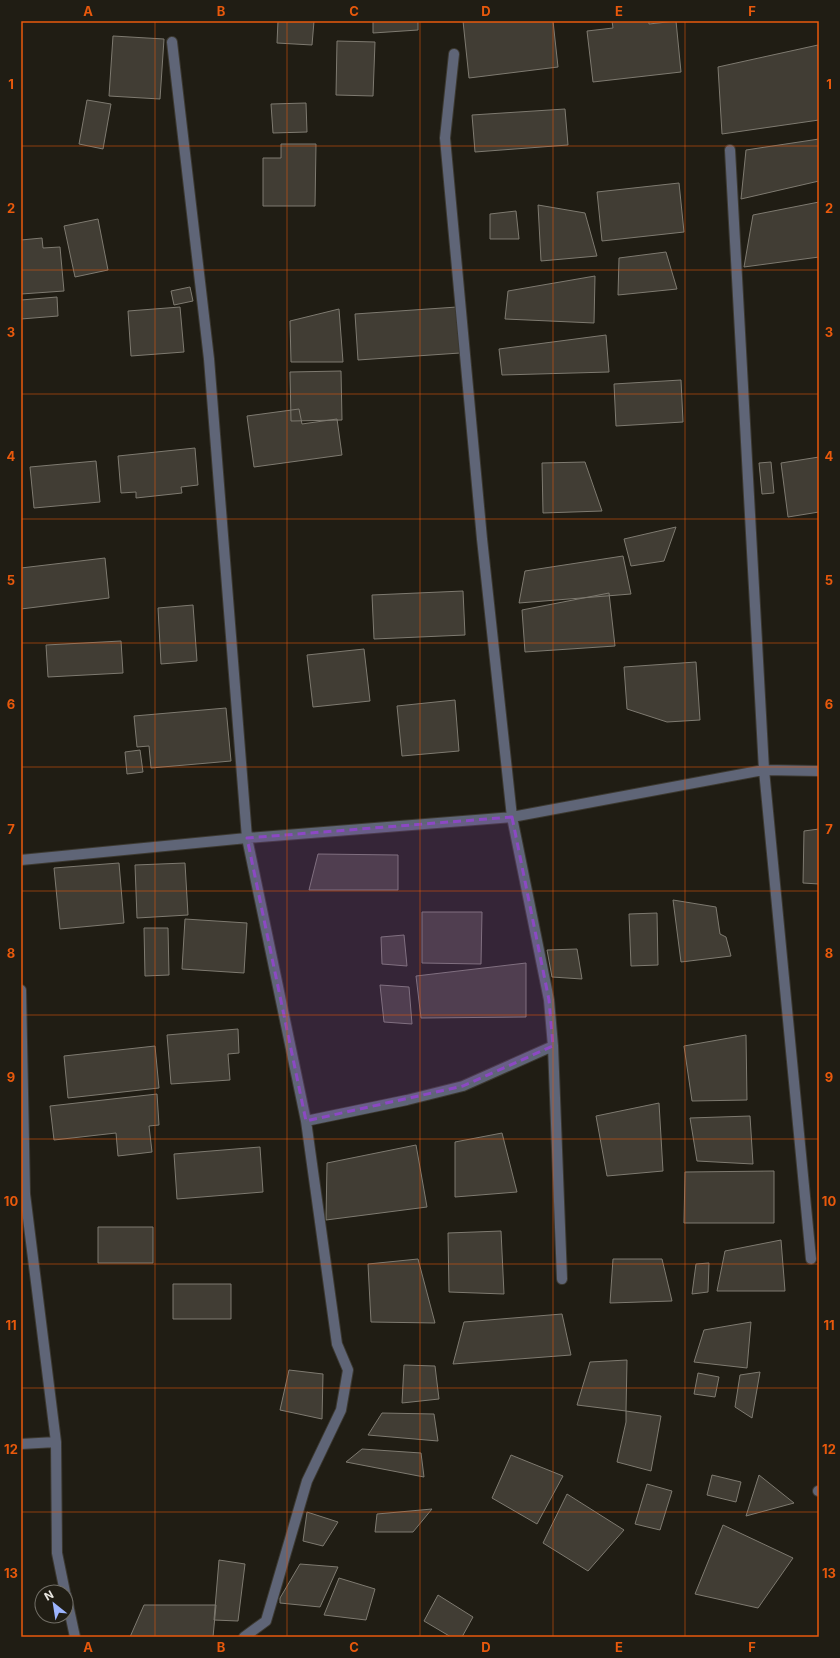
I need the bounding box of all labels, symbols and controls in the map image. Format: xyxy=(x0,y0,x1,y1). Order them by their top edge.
text: A xyxy=(83,3,93,19)
text: B xyxy=(217,3,226,19)
text: C xyxy=(349,3,359,19)
text: D xyxy=(481,3,491,19)
text: E xyxy=(615,3,623,19)
text: F xyxy=(748,3,756,19)
text: 1 xyxy=(8,76,14,92)
text: 1 xyxy=(826,76,832,92)
text: 2 xyxy=(7,200,15,216)
text: 2 xyxy=(825,200,833,216)
text: 3 xyxy=(7,324,15,340)
text: 3 xyxy=(825,324,833,340)
text: 4 xyxy=(7,448,16,464)
text: 4 xyxy=(825,448,834,464)
text: 5 xyxy=(7,572,15,588)
text: 5 xyxy=(825,572,833,588)
text: 6 xyxy=(7,696,15,712)
text: 6 xyxy=(825,696,833,712)
text: 7 xyxy=(7,821,15,837)
text: 7 xyxy=(825,821,833,837)
text: 8 xyxy=(7,945,15,961)
text: 8 xyxy=(825,945,833,961)
text: 9 xyxy=(7,1069,15,1085)
text: 9 xyxy=(825,1069,833,1085)
text: 10 xyxy=(4,1193,18,1209)
text: 10 xyxy=(822,1193,836,1209)
text: 11 xyxy=(5,1317,17,1333)
text: 11 xyxy=(823,1317,835,1333)
text: 12 xyxy=(4,1441,18,1457)
text: 12 xyxy=(822,1441,836,1457)
text: 13 xyxy=(4,1565,18,1581)
text: 13 xyxy=(822,1565,836,1581)
north arrow xyxy=(34,1584,74,1624)
text: N xyxy=(42,1587,56,1603)
text: A xyxy=(83,1639,93,1655)
text: B xyxy=(217,1639,226,1655)
text: C xyxy=(349,1639,359,1655)
text: D xyxy=(481,1639,491,1655)
text: E xyxy=(615,1639,623,1655)
text: F xyxy=(748,1639,756,1655)

